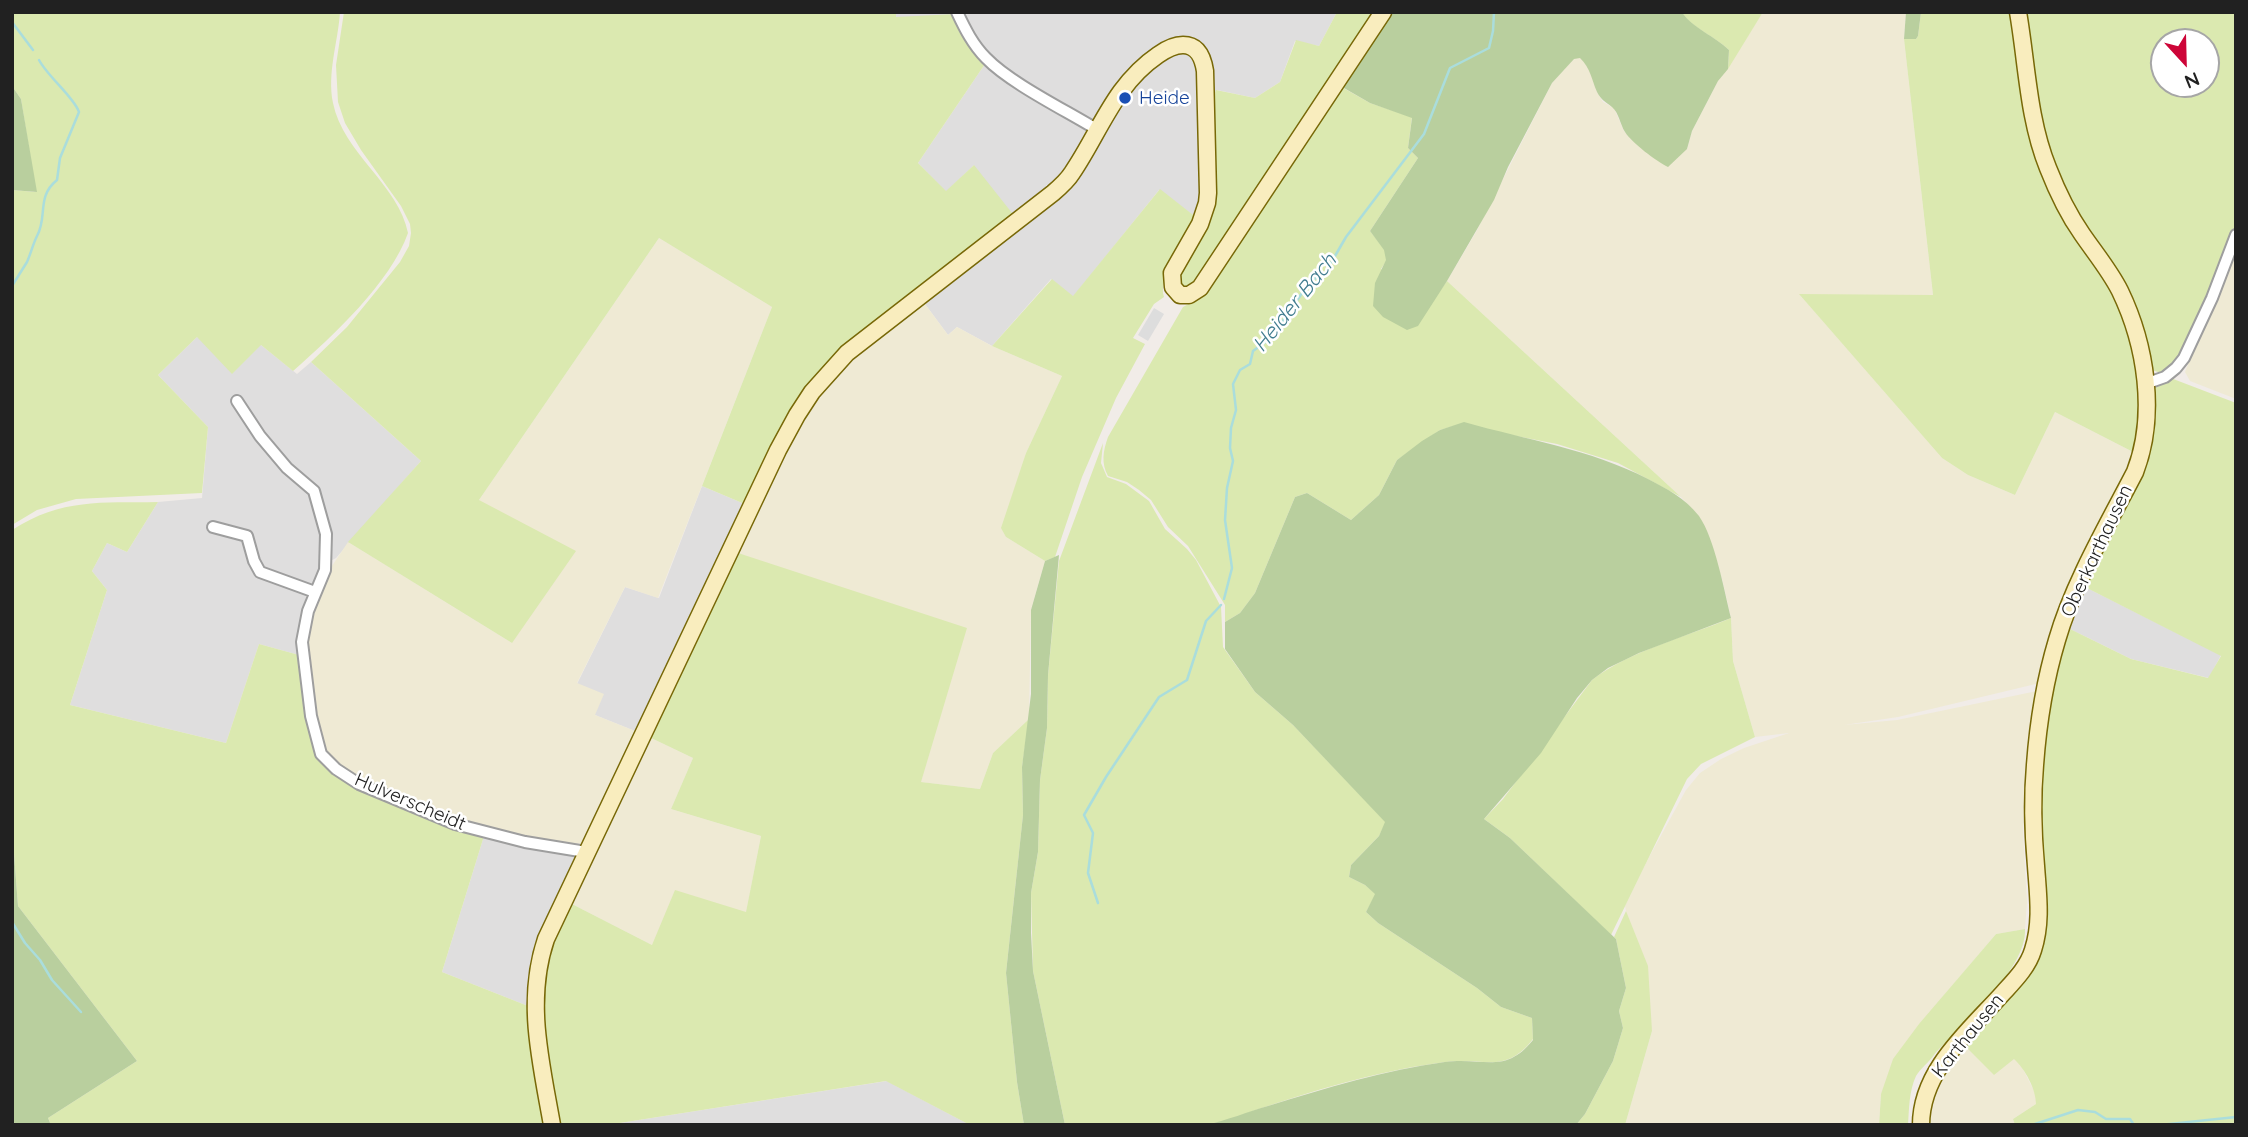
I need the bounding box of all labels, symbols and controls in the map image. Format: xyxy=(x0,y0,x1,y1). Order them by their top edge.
north arrow xyxy=(2150,28,2220,98)
text: N xyxy=(2181,67,2203,94)
place label: Heide xyxy=(1139,87,1190,109)
marker: Heide xyxy=(1117,90,1133,106)
water label: Heider Bach xyxy=(1248,249,1342,357)
street label: Oberkarthausen xyxy=(2056,481,2138,621)
street label: Hulverscheidt xyxy=(351,768,469,836)
street label: Karthausen xyxy=(1927,989,2009,1083)

